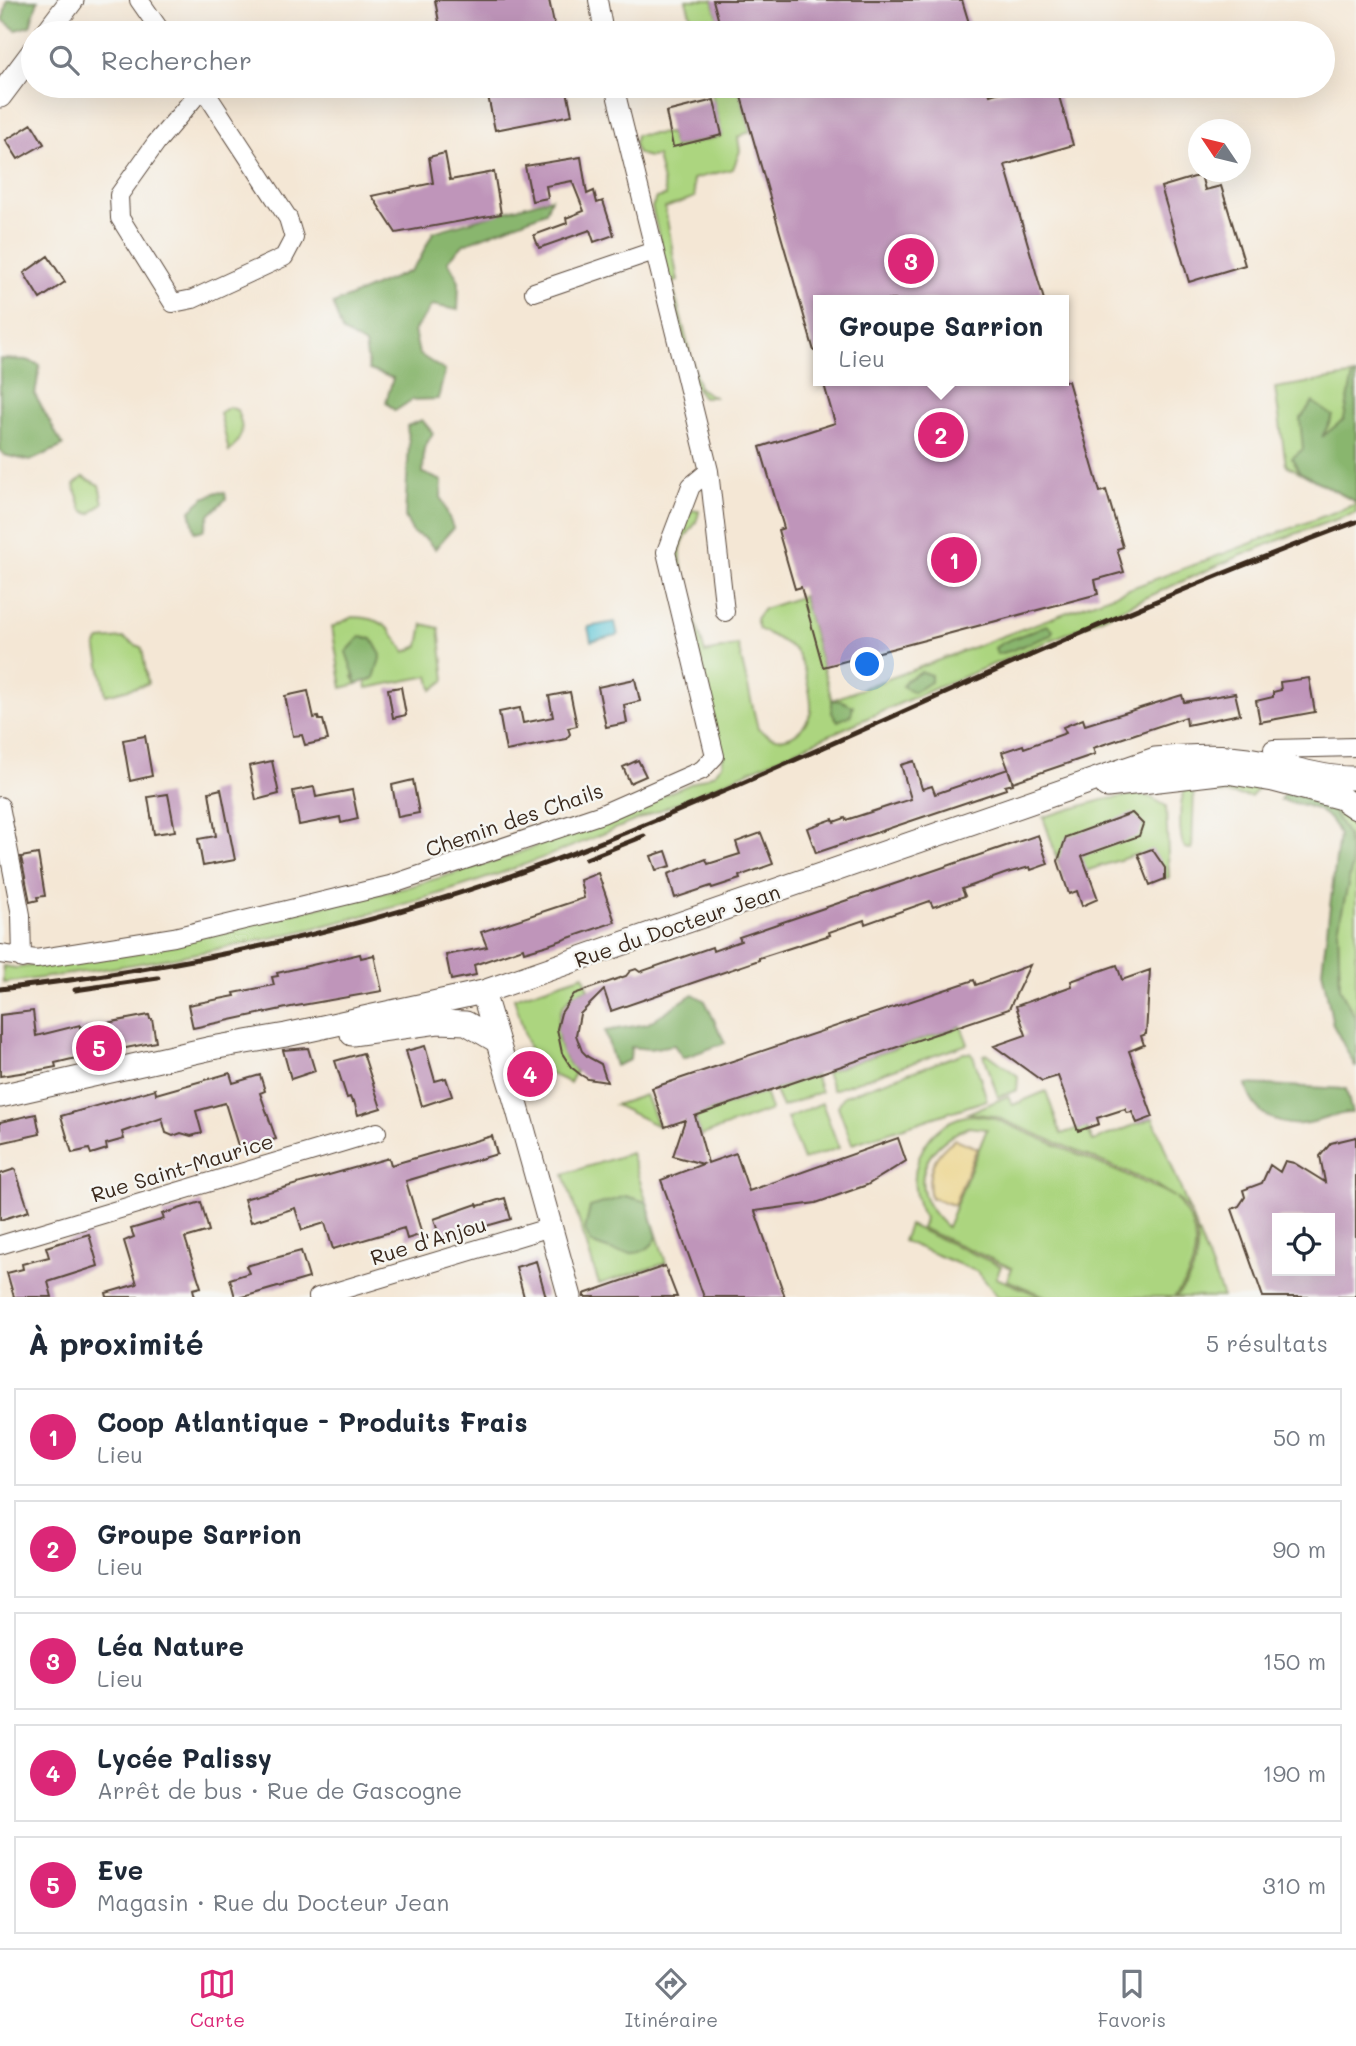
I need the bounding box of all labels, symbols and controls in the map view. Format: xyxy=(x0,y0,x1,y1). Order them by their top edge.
search box xyxy=(21,21,1335,98)
icon: search xyxy=(45,41,83,79)
text: Rechercher xyxy=(101,43,252,77)
north arrow xyxy=(1188,119,1251,182)
pin: 3 xyxy=(888,235,934,287)
popup xyxy=(813,295,1069,386)
text: Groupe Sarrion xyxy=(839,309,1043,343)
text: Lieu xyxy=(839,343,885,373)
pin: 2 xyxy=(918,409,964,461)
pin: 1 xyxy=(931,534,977,586)
your location xyxy=(850,647,884,681)
street label: Chemin des Chails xyxy=(421,776,607,862)
street label: Rue du Docteur Jean xyxy=(571,877,783,973)
pin: 5 xyxy=(76,1022,122,1074)
pin: 4 xyxy=(507,1048,553,1100)
street label: Rue Saint-Maurice xyxy=(88,1126,276,1208)
street label: Rue d'Anjou xyxy=(367,1210,489,1270)
map controls xyxy=(1272,1213,1335,1276)
button: locate xyxy=(1272,1213,1335,1276)
text: À proximité xyxy=(28,1323,204,1363)
text: 5 résultats xyxy=(1206,1328,1328,1358)
text: Coop Atlantique - Produits Frais xyxy=(97,1405,528,1439)
text: 1 xyxy=(48,1422,58,1452)
text: 50 m xyxy=(1273,1422,1326,1452)
text: Lieu xyxy=(97,1439,143,1469)
text: Groupe Sarrion xyxy=(97,1517,301,1551)
text: 2 xyxy=(47,1534,59,1564)
text: 90 m xyxy=(1273,1534,1326,1564)
text: Lieu xyxy=(97,1551,143,1581)
text: Léa Nature xyxy=(97,1629,244,1663)
text: 3 xyxy=(46,1646,60,1676)
text: 150 m xyxy=(1262,1646,1326,1676)
text: Lieu xyxy=(97,1663,143,1693)
text: Lycée Palissy xyxy=(97,1741,272,1775)
text: 4 xyxy=(46,1758,60,1788)
text: 190 m xyxy=(1262,1758,1326,1788)
text: Arrêt de bus · Rue de Gascogne xyxy=(97,1775,462,1805)
text: Eve xyxy=(97,1853,143,1887)
text: 5 xyxy=(46,1870,60,1900)
text: 310 m xyxy=(1262,1870,1326,1900)
text: Magasin · Rue du Docteur Jean xyxy=(97,1887,449,1917)
tab: Carte xyxy=(190,1965,245,2032)
tab: Itinéraire xyxy=(625,1965,718,2032)
tab: Favoris xyxy=(1098,1965,1166,2032)

